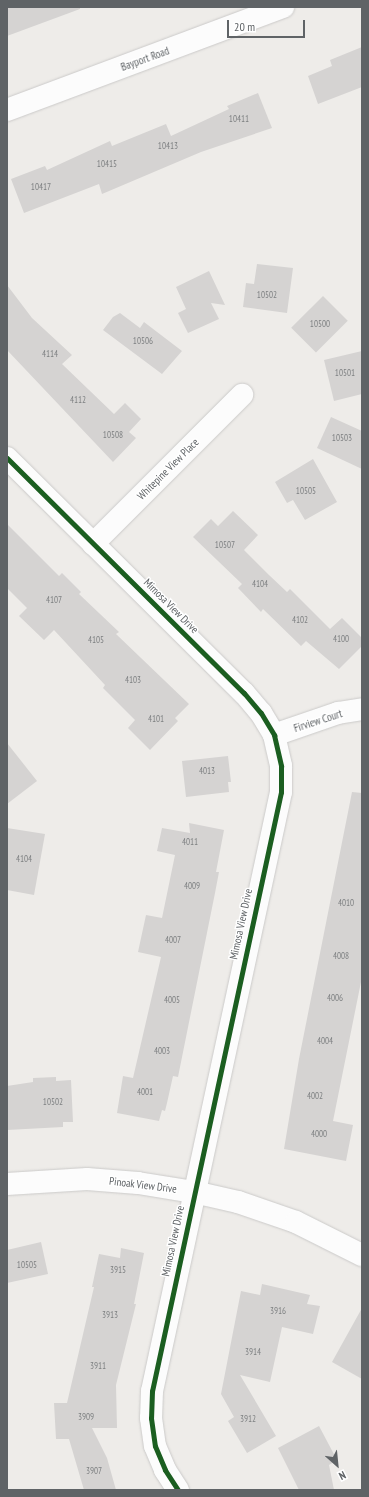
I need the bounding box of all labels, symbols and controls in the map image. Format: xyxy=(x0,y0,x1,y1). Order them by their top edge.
scale bar xyxy=(229,12,307,38)
text: 20 m xyxy=(234,19,255,34)
street label: Bayport Road xyxy=(119,44,171,74)
house number: 10411 xyxy=(229,114,249,124)
house number: 10413 xyxy=(158,141,178,151)
house number: 10415 xyxy=(97,159,117,169)
house number: 10417 xyxy=(31,182,51,192)
house number: 10502 xyxy=(257,290,277,300)
house number: 10500 xyxy=(310,319,330,329)
house number: 10506 xyxy=(133,336,153,346)
house number: 4114 xyxy=(42,349,58,359)
house number: 10501 xyxy=(335,368,355,378)
house number: 4112 xyxy=(70,395,86,405)
house number: 10508 xyxy=(103,430,123,440)
house number: 10503 xyxy=(332,433,352,443)
street label: Whitepine View Place xyxy=(134,435,202,503)
house number: 10505 xyxy=(296,486,316,496)
house number: 10507 xyxy=(215,540,235,550)
street label: Mimosa View Drive xyxy=(141,576,201,636)
house number: 4104 xyxy=(252,579,268,589)
house number: 4107 xyxy=(46,595,62,605)
house number: 4102 xyxy=(292,615,308,625)
house number: 4100 xyxy=(333,634,349,644)
house number: 4105 xyxy=(88,635,104,645)
house number: 4103 xyxy=(125,675,141,685)
street label: Firview Court xyxy=(292,707,344,735)
house number: 4101 xyxy=(148,714,164,724)
house number: 4013 xyxy=(199,766,215,776)
house number: 4011 xyxy=(182,837,198,847)
house number: 4104 xyxy=(16,854,32,864)
house number: 4009 xyxy=(184,881,200,891)
street label: Mimosa View Drive xyxy=(227,887,255,961)
house number: 4010 xyxy=(338,898,354,908)
house number: 4007 xyxy=(165,935,181,945)
house number: 4008 xyxy=(333,951,349,961)
house number: 4006 xyxy=(327,993,343,1003)
house number: 4005 xyxy=(164,995,180,1005)
house number: 4004 xyxy=(317,1036,333,1046)
house number: 4003 xyxy=(154,1046,170,1056)
house number: 4001 xyxy=(137,1087,153,1097)
house number: 4002 xyxy=(307,1091,323,1101)
house number: 10502 xyxy=(43,1097,63,1107)
house number: 4000 xyxy=(311,1129,327,1139)
street label: Pinoak View Drive xyxy=(108,1174,178,1196)
street label: Mimosa View Drive xyxy=(159,1204,187,1278)
house number: 10505 xyxy=(17,1260,37,1270)
house number: 3915 xyxy=(110,1265,126,1275)
house number: 3916 xyxy=(270,1306,286,1316)
house number: 3913 xyxy=(102,1310,118,1320)
house number: 3914 xyxy=(245,1347,261,1357)
house number: 3911 xyxy=(90,1361,106,1371)
house number: 3909 xyxy=(78,1412,94,1422)
house number: 3912 xyxy=(240,1414,256,1424)
north arrow xyxy=(317,1445,357,1485)
house number: 3907 xyxy=(86,1466,102,1476)
text: N xyxy=(337,1468,348,1483)

